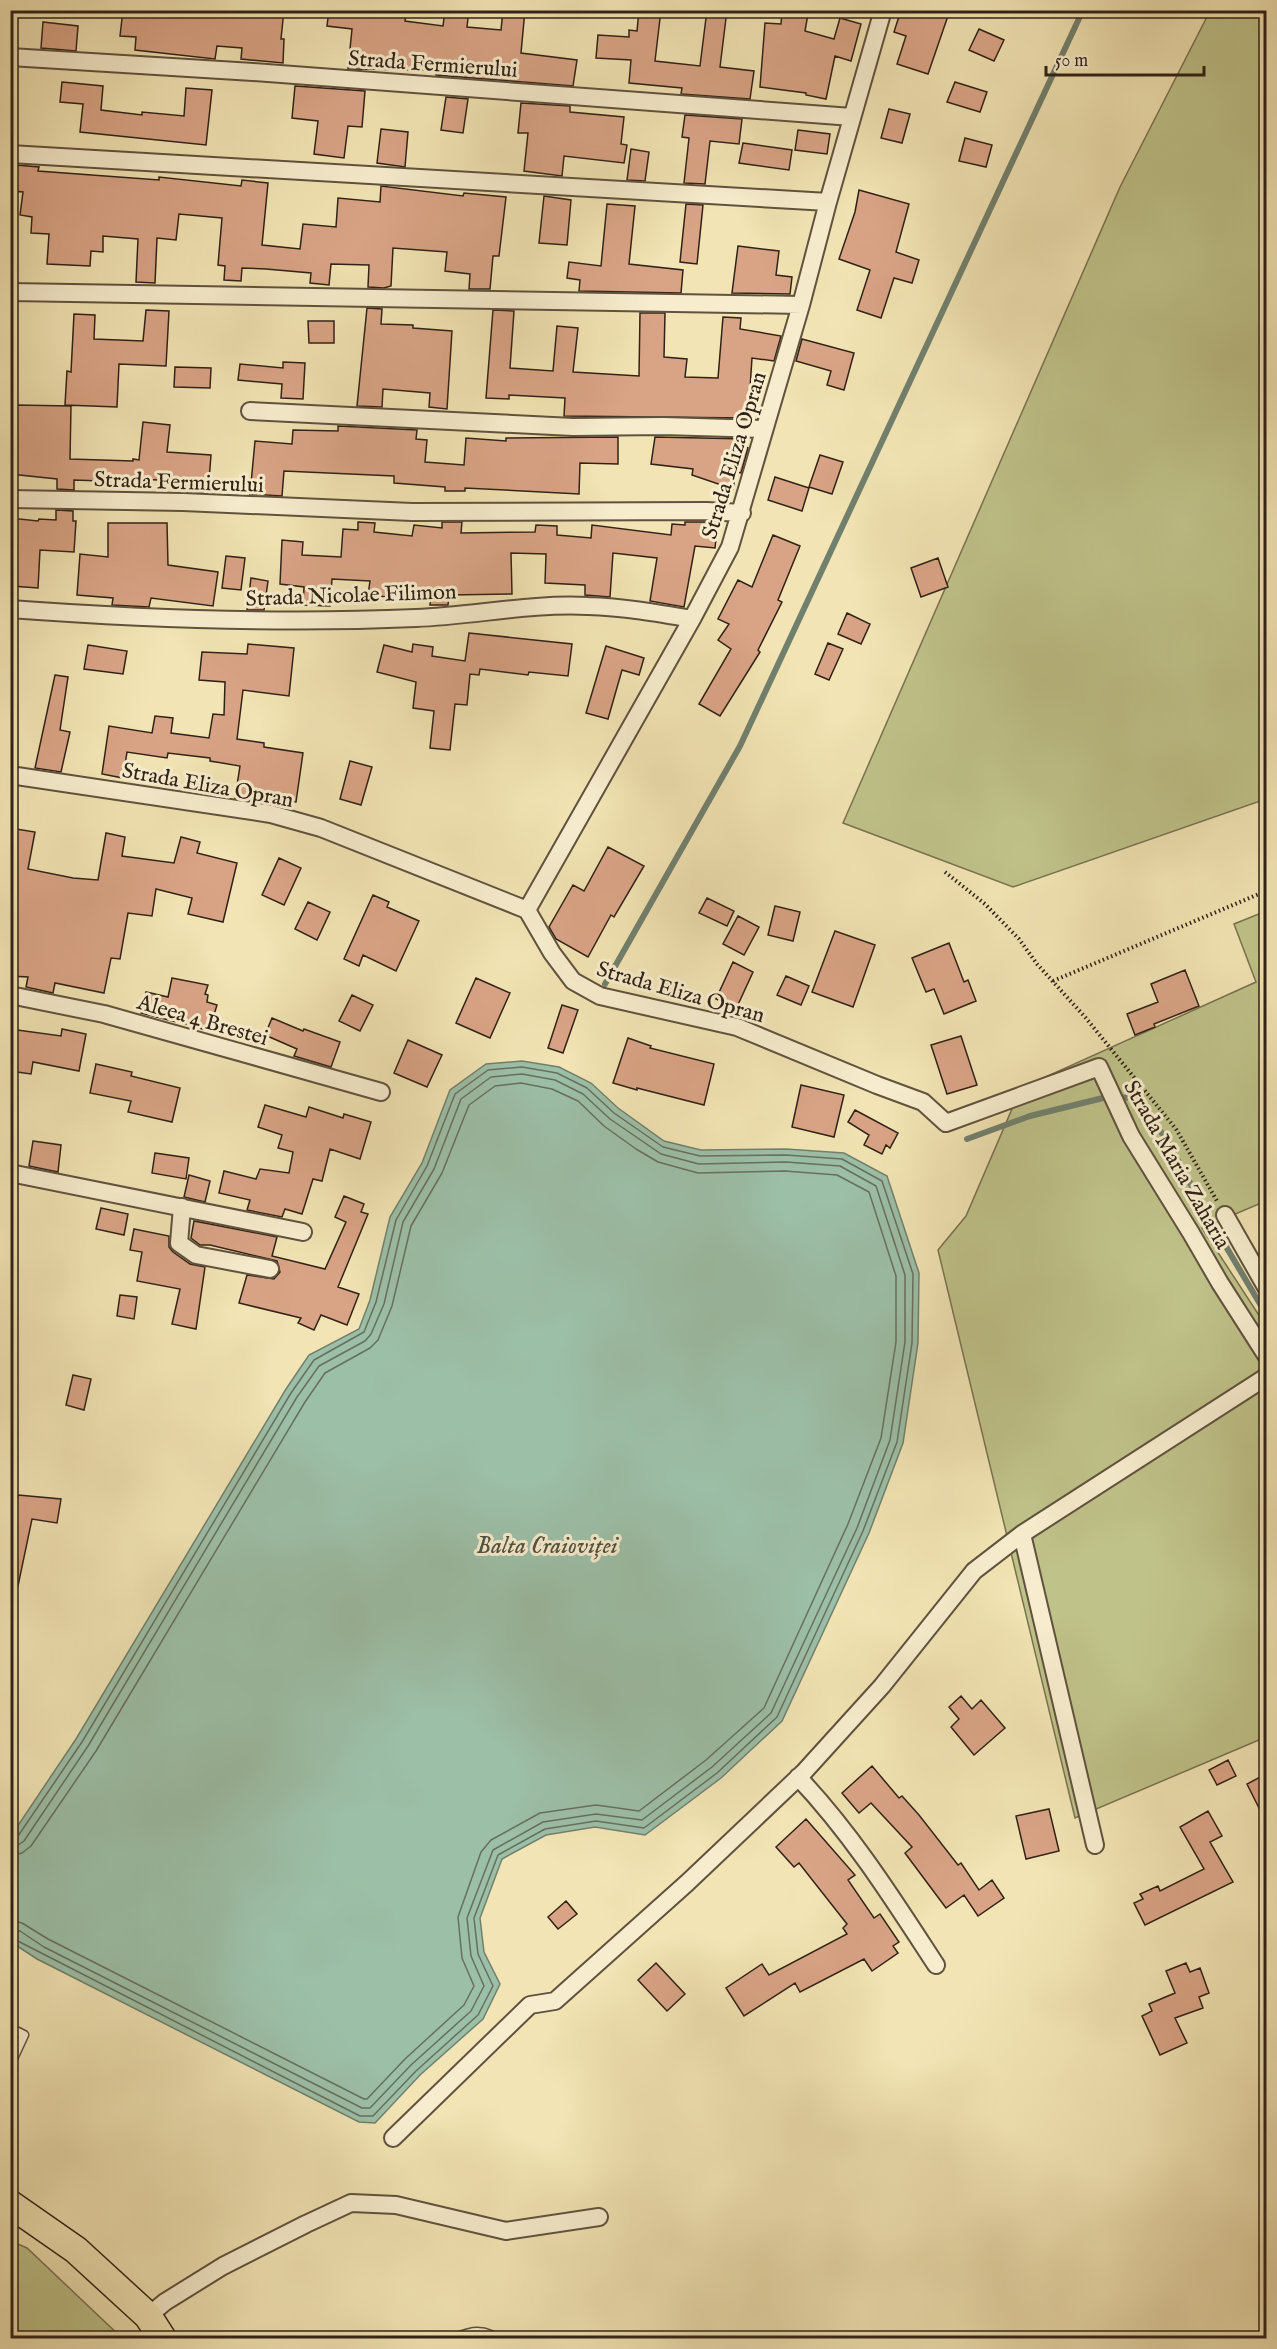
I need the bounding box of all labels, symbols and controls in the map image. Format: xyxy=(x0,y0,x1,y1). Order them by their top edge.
scale bar xyxy=(1046,39,1204,77)
street label: Strada Fermierului xyxy=(347,45,519,85)
text: 50 m xyxy=(1055,50,1088,73)
street label: Strada Eliza Opran xyxy=(696,368,774,543)
street label: Strada Fermierului xyxy=(93,466,264,500)
street label: Strada Nicolae Filimon xyxy=(245,578,457,614)
street label: Strada Eliza Opran xyxy=(120,757,296,815)
street label: Strada Eliza Opran xyxy=(593,956,768,1030)
street label: Aleea 4 Brestei xyxy=(133,989,271,1053)
street label: Strada Maria Zaharia xyxy=(1117,1075,1236,1255)
water label: Balta Craioviței xyxy=(476,1531,620,1562)

